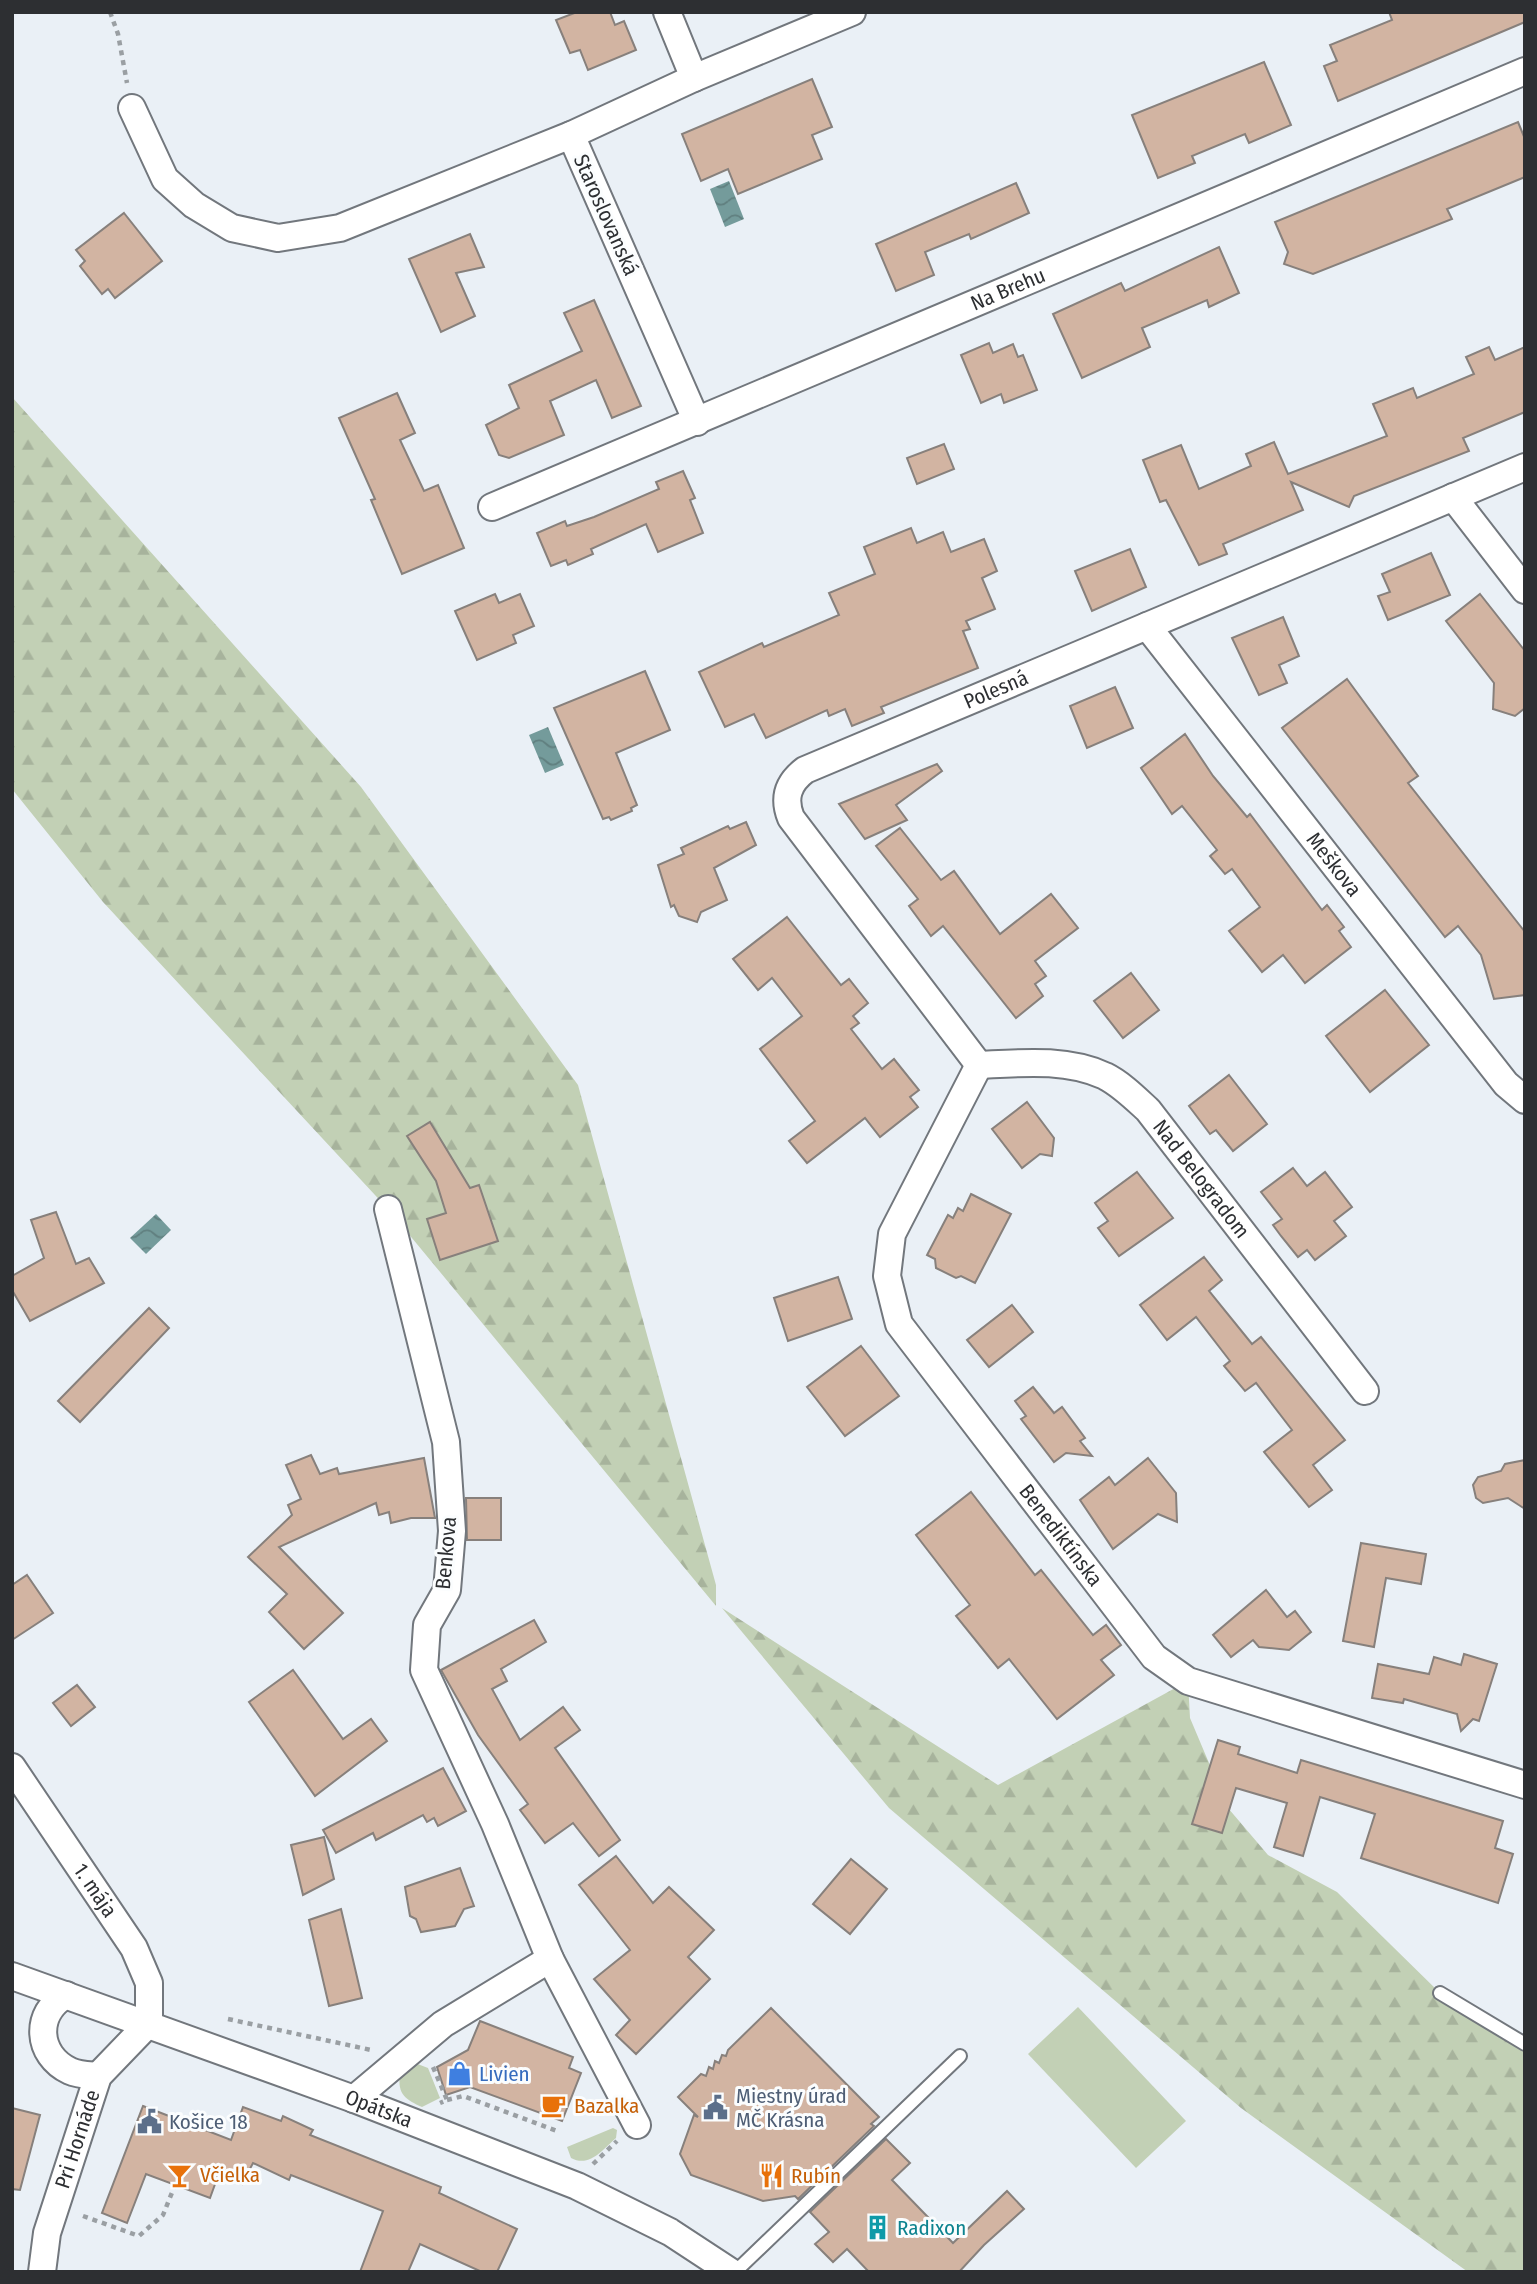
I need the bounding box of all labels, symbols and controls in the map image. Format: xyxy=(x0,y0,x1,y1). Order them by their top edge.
street label: Staroslovanská xyxy=(568,150,644,280)
street label: Na Brehu xyxy=(967,262,1049,317)
street label: Polesná xyxy=(960,665,1032,715)
street label: Meškova xyxy=(1301,827,1367,902)
street label: Nad Belogradom xyxy=(1147,1115,1255,1244)
street label: Benediktínska xyxy=(1013,1479,1108,1592)
street label: Benkova xyxy=(430,1516,462,1590)
street label: 1. mája xyxy=(68,1859,123,1922)
shop icon: Livien xyxy=(445,2060,473,2088)
place label: Livien xyxy=(479,2061,530,2087)
place label: Miestny úrad MČ Krásna xyxy=(736,2083,847,2133)
street label: Opátska xyxy=(342,2084,416,2134)
street label: Pri Hornáde xyxy=(49,2086,106,2192)
cafe icon: Bazalka xyxy=(540,2092,568,2120)
place label: Bazalka xyxy=(574,2093,639,2119)
public building icon: Miestny úrad MČ Krásna xyxy=(702,2094,730,2122)
public building icon: Košice 18 xyxy=(135,2108,163,2136)
place label: Košice 18 xyxy=(169,2109,248,2135)
bar icon: Včielka xyxy=(166,2161,194,2189)
place label: Včielka xyxy=(200,2162,260,2188)
restaurant icon: Rubín xyxy=(757,2162,785,2190)
place label: Rubín xyxy=(791,2163,841,2189)
building icon: Radixon xyxy=(863,2214,891,2242)
place label: Radixon xyxy=(897,2215,966,2241)

